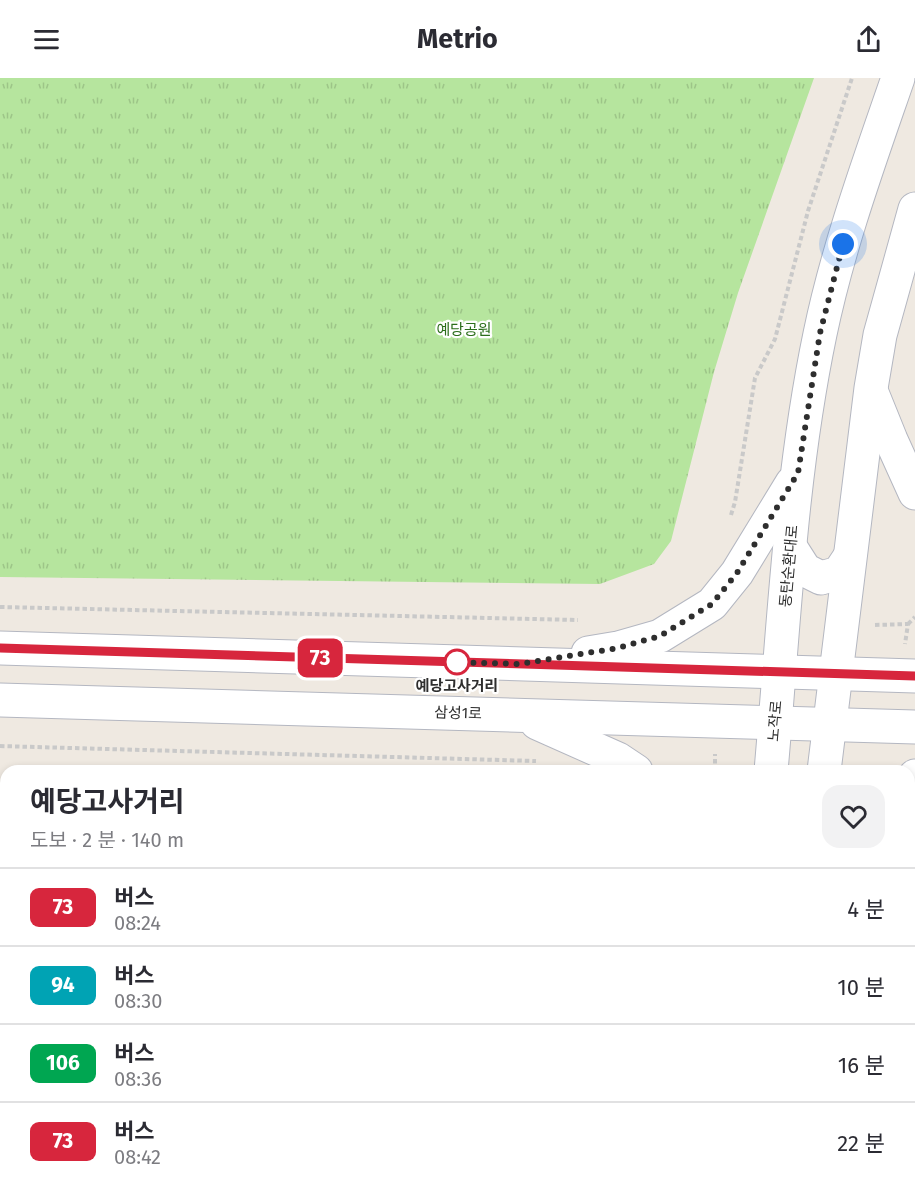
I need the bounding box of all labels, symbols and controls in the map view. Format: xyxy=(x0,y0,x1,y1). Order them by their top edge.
icon: menu xyxy=(30,23,63,56)
text: Metrio xyxy=(417,23,498,55)
icon: share xyxy=(852,23,885,56)
your location xyxy=(828,229,858,259)
park label: 예당공원 xyxy=(436,321,492,339)
street label: 동탄순환대로 xyxy=(776,524,802,608)
line badge: 73 xyxy=(293,638,347,678)
text: 73 xyxy=(310,645,330,671)
marker: 예당고사거리 xyxy=(444,649,470,675)
place label: 예당고사거리 xyxy=(416,677,498,695)
street label: 노작로 xyxy=(764,700,786,742)
street label: 삼성1로 xyxy=(434,703,482,723)
text: 예당고사거리 xyxy=(30,785,185,818)
button: heart xyxy=(822,785,885,848)
text: 도보 · 2 분 · 140 m xyxy=(30,828,184,852)
text: 버스 xyxy=(114,884,154,911)
text: 73 xyxy=(53,894,73,920)
text: 4 분 xyxy=(847,896,885,923)
text: 08:24 xyxy=(114,911,161,935)
text: 버스 xyxy=(114,962,154,989)
text: 94 xyxy=(51,972,75,998)
text: 10 분 xyxy=(837,974,885,1001)
text: 08:30 xyxy=(114,989,162,1013)
text: 버스 xyxy=(114,1040,154,1067)
text: 106 xyxy=(46,1050,80,1076)
text: 16 분 xyxy=(838,1052,885,1079)
text: 08:36 xyxy=(114,1067,162,1091)
text: 버스 xyxy=(114,1118,154,1145)
text: 73 xyxy=(53,1128,73,1154)
text: 22 분 xyxy=(837,1130,885,1157)
text: 08:42 xyxy=(114,1145,161,1169)

